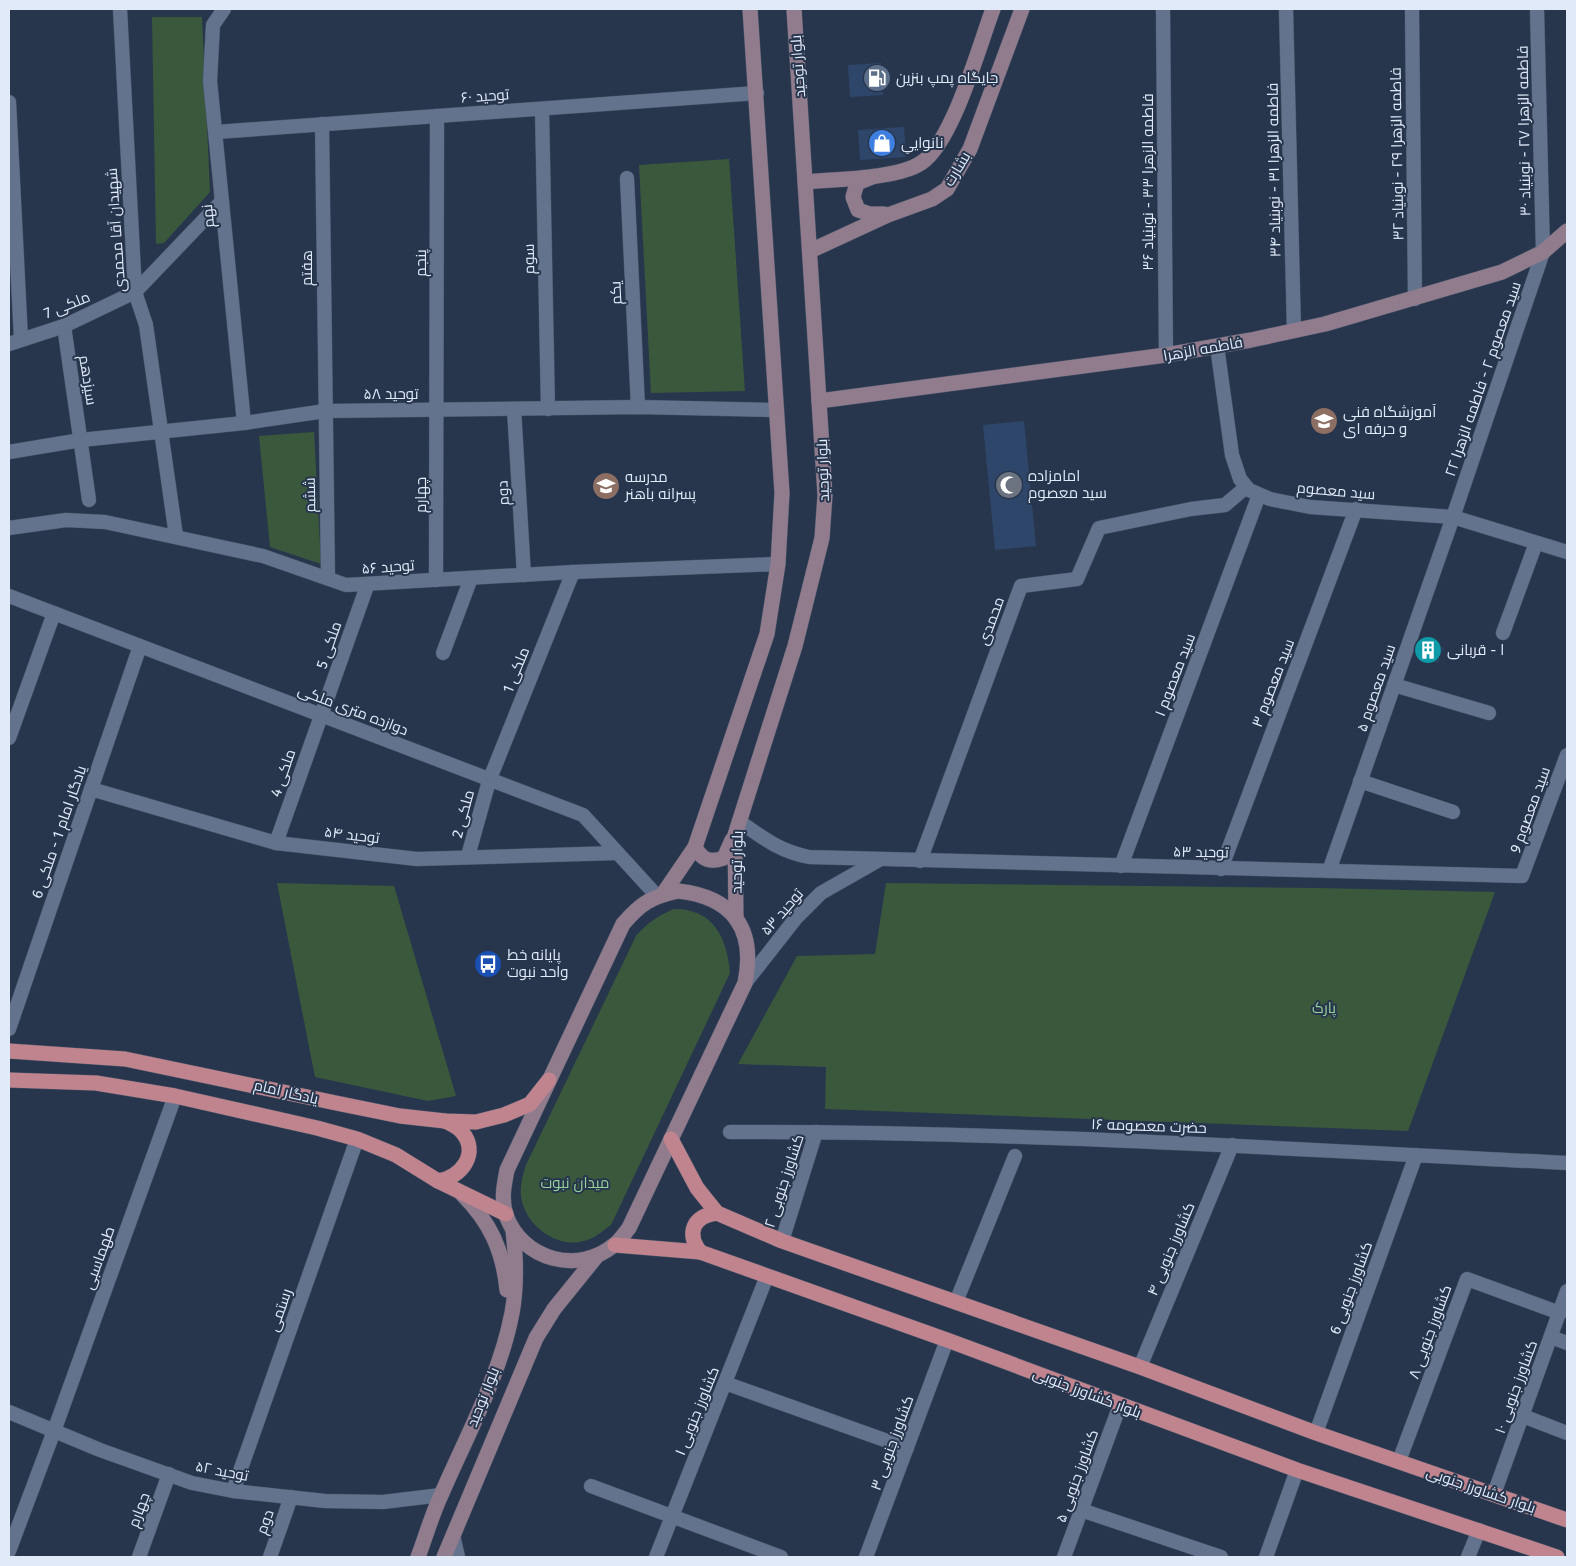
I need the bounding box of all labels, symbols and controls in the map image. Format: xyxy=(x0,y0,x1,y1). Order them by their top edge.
street label: بلوار توحید xyxy=(787,34,809,98)
street label: فاطمه الزهرا ۲۷ - نوبنیاد ۳۰ xyxy=(1514,45,1534,217)
fuel station icon: جایگاه پمپ بنزین xyxy=(862,63,892,93)
street label: فاطمه الزهرا ۲۹ - نوبنیاد ۳۲ xyxy=(1386,67,1408,241)
place label: جایگاه پمپ بنزین xyxy=(896,69,998,88)
street label: فاطمه الزهرا ۳۱ - نوبنیاد ۳۴ xyxy=(1263,83,1285,257)
street label: توحید ۶۰ xyxy=(460,85,510,107)
street label: فاطمه الزهرا ۳۳ - نوبنیاد ۳۶ xyxy=(1139,93,1157,271)
shop icon: نانواییِ xyxy=(867,128,897,158)
place label: نانواییِ xyxy=(901,134,943,154)
street label: بشارت xyxy=(940,148,974,190)
street label: شهیدان آقا محمدی xyxy=(103,167,130,293)
street label: نهم xyxy=(198,203,219,229)
street label: سوم xyxy=(520,244,539,274)
street label: پنجم xyxy=(412,249,431,277)
street label: هفتم xyxy=(298,250,317,286)
street label: سید معصوم ۲ - فاطمه الزهرا ۲۲ xyxy=(1441,279,1526,479)
street label: یکم xyxy=(606,281,627,305)
street label: ملکی 7 xyxy=(41,288,93,323)
street label: فاطمه الزهرا xyxy=(1162,333,1244,365)
street label: سیزدهم xyxy=(74,354,101,406)
street label: توحید ۵۸ xyxy=(364,385,418,403)
place label: آموزشگاه فنی و حرفه ای xyxy=(1343,403,1436,439)
school or university icon: آموزشگاه فنی و حرفه ای xyxy=(1309,406,1339,436)
street label: بلوار توحید xyxy=(813,438,833,502)
place label: امامزاده سید معصوم xyxy=(1028,467,1107,503)
place label: مدرسه پسرانه باهنر xyxy=(624,468,696,504)
mosque icon: امامزاده سید معصوم xyxy=(994,470,1024,500)
school or university icon: مدرسه پسرانه باهنر xyxy=(591,471,621,501)
street label: ششم xyxy=(301,477,320,513)
street label: چهارم xyxy=(412,477,431,513)
street label: سید معصوم xyxy=(1296,479,1376,504)
street label: دوم xyxy=(493,480,514,506)
street label: توحید ۵۶ xyxy=(361,556,415,578)
street label: محمدی xyxy=(974,594,1009,648)
street label: ملکی 5 xyxy=(313,619,346,671)
street label: سید معصوم ۱ xyxy=(1151,631,1200,719)
building icon: ا - قربانی xyxy=(1413,635,1443,665)
street label: سید معصوم ۳ xyxy=(1248,636,1299,730)
place label: ا - قربانی xyxy=(1447,641,1504,660)
street label: سید معصوم ۵ xyxy=(1353,642,1400,734)
street label: ملکی 1 xyxy=(499,644,534,696)
street label: دوازده متری ملکی xyxy=(295,681,411,740)
street label: ملکی 4 xyxy=(266,747,300,800)
street label: یادگار امام 1 - ملکی 6 xyxy=(28,763,91,901)
street label: سید معصوم 9 xyxy=(1506,764,1555,856)
street label: ملکی 2 xyxy=(448,788,479,840)
street label: توحید ۵۴ xyxy=(323,823,381,847)
street label: بلوار توحید xyxy=(727,831,747,893)
street label: توحید ۵۳ xyxy=(1173,843,1229,861)
street label: توحید ۵۳ xyxy=(757,885,807,939)
place label: پایانه خط واحد نبوت xyxy=(507,946,568,981)
bus stop icon: پایانه خط واحد نبوت xyxy=(473,949,503,979)
park label: پارک xyxy=(1312,999,1336,1018)
street label: یادگار امام xyxy=(252,1076,320,1109)
street label: حضرت معصومه ۱۶ xyxy=(1091,1115,1207,1137)
street label: کشاورز جنوبی ۲ xyxy=(760,1132,809,1230)
park label: میدان نبوت xyxy=(540,1174,610,1193)
street label: کشاورز جنوبی ۴ xyxy=(1143,1200,1200,1299)
street label: طهماسبی xyxy=(79,1224,120,1292)
street label: کشاورز جنوبی 6 xyxy=(1326,1239,1377,1337)
street label: کشاورز جنوبی ۸ xyxy=(1405,1283,1456,1382)
street label: رستمی xyxy=(264,1286,297,1334)
street label: کشاورز جنوبی ۱۰ xyxy=(1491,1338,1542,1436)
street label: کشاورز جنوبی ۱ xyxy=(671,1364,724,1458)
street label: بلوار کشاورز جنوبی xyxy=(1030,1364,1144,1423)
street label: بلوار توحید xyxy=(463,1365,503,1429)
street label: کشاورز جنوبی ۳ xyxy=(867,1393,918,1493)
street label: کشاورز جنوبی ۵ xyxy=(1052,1427,1103,1525)
street label: توحید ۵۲ xyxy=(194,1457,250,1485)
street label: بلوار کشاورز جنوبی xyxy=(1424,1463,1538,1518)
street label: چهارم xyxy=(124,1490,155,1530)
street label: دوم xyxy=(252,1507,279,1537)

